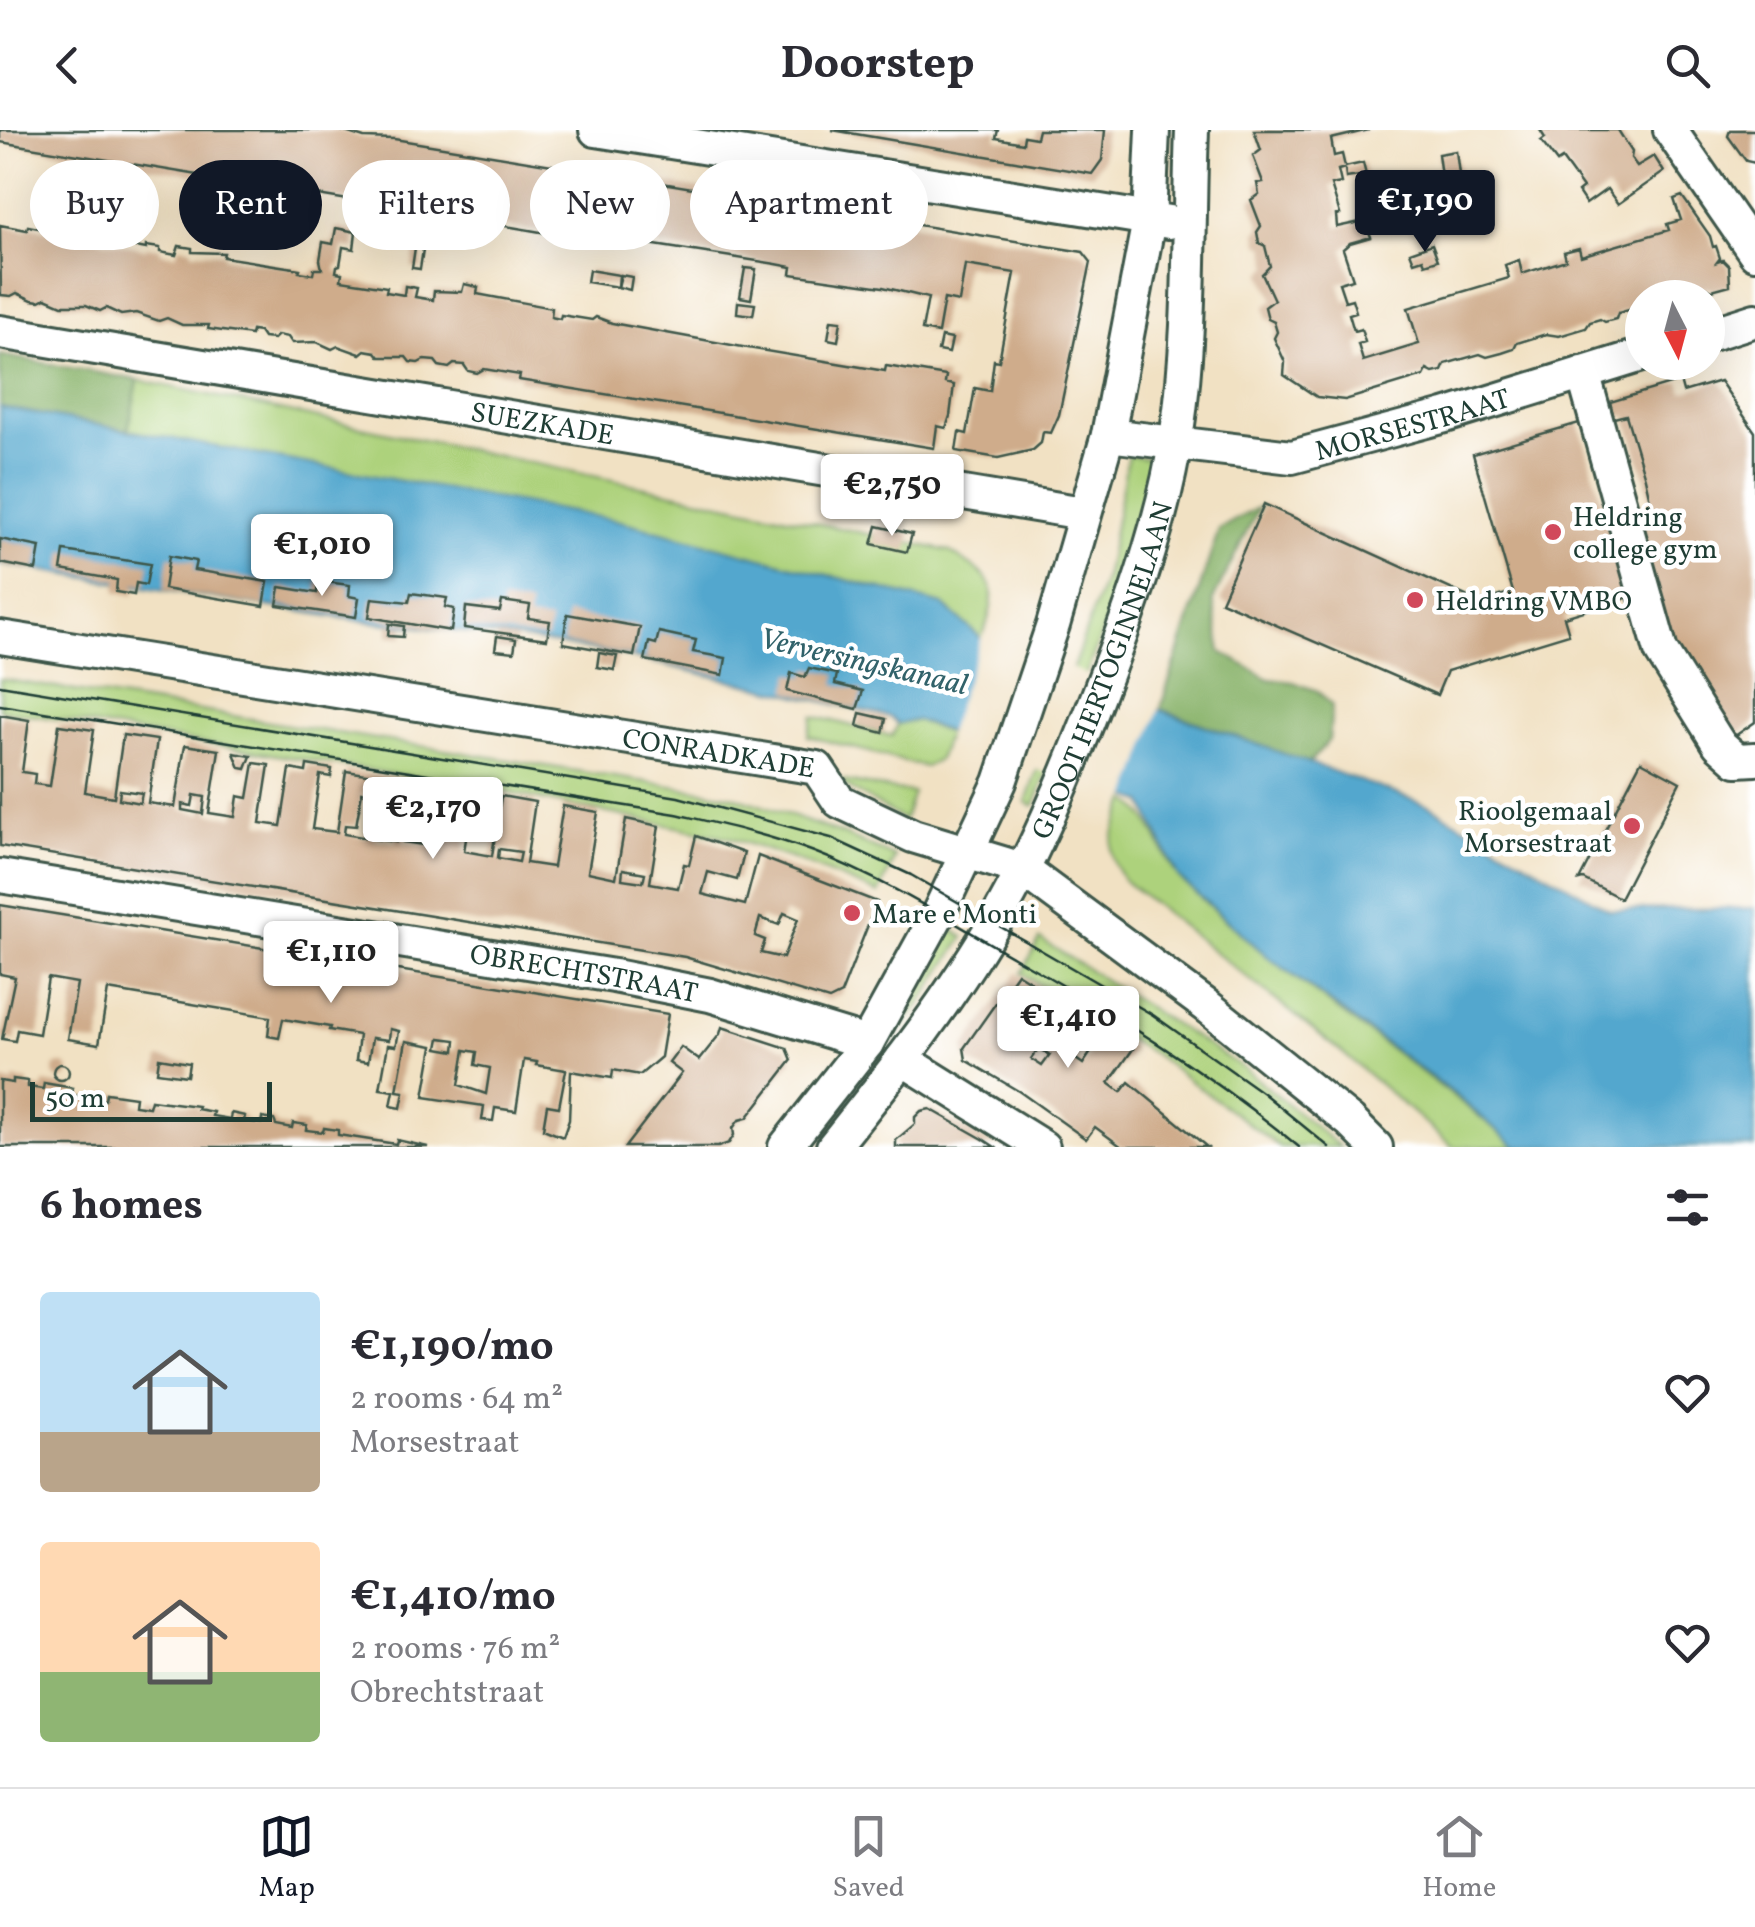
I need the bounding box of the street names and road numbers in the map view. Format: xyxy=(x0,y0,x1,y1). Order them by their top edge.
street label: MORSESTRAAT xyxy=(1311,380,1515,472)
street label: SUEZKADE xyxy=(467,394,617,456)
street label: GROOT HERTOGINNELAAN xyxy=(1023,497,1184,846)
street label: CONRADKADE xyxy=(619,720,817,789)
street label: OBRECHTSTRAAT xyxy=(467,936,701,1014)

